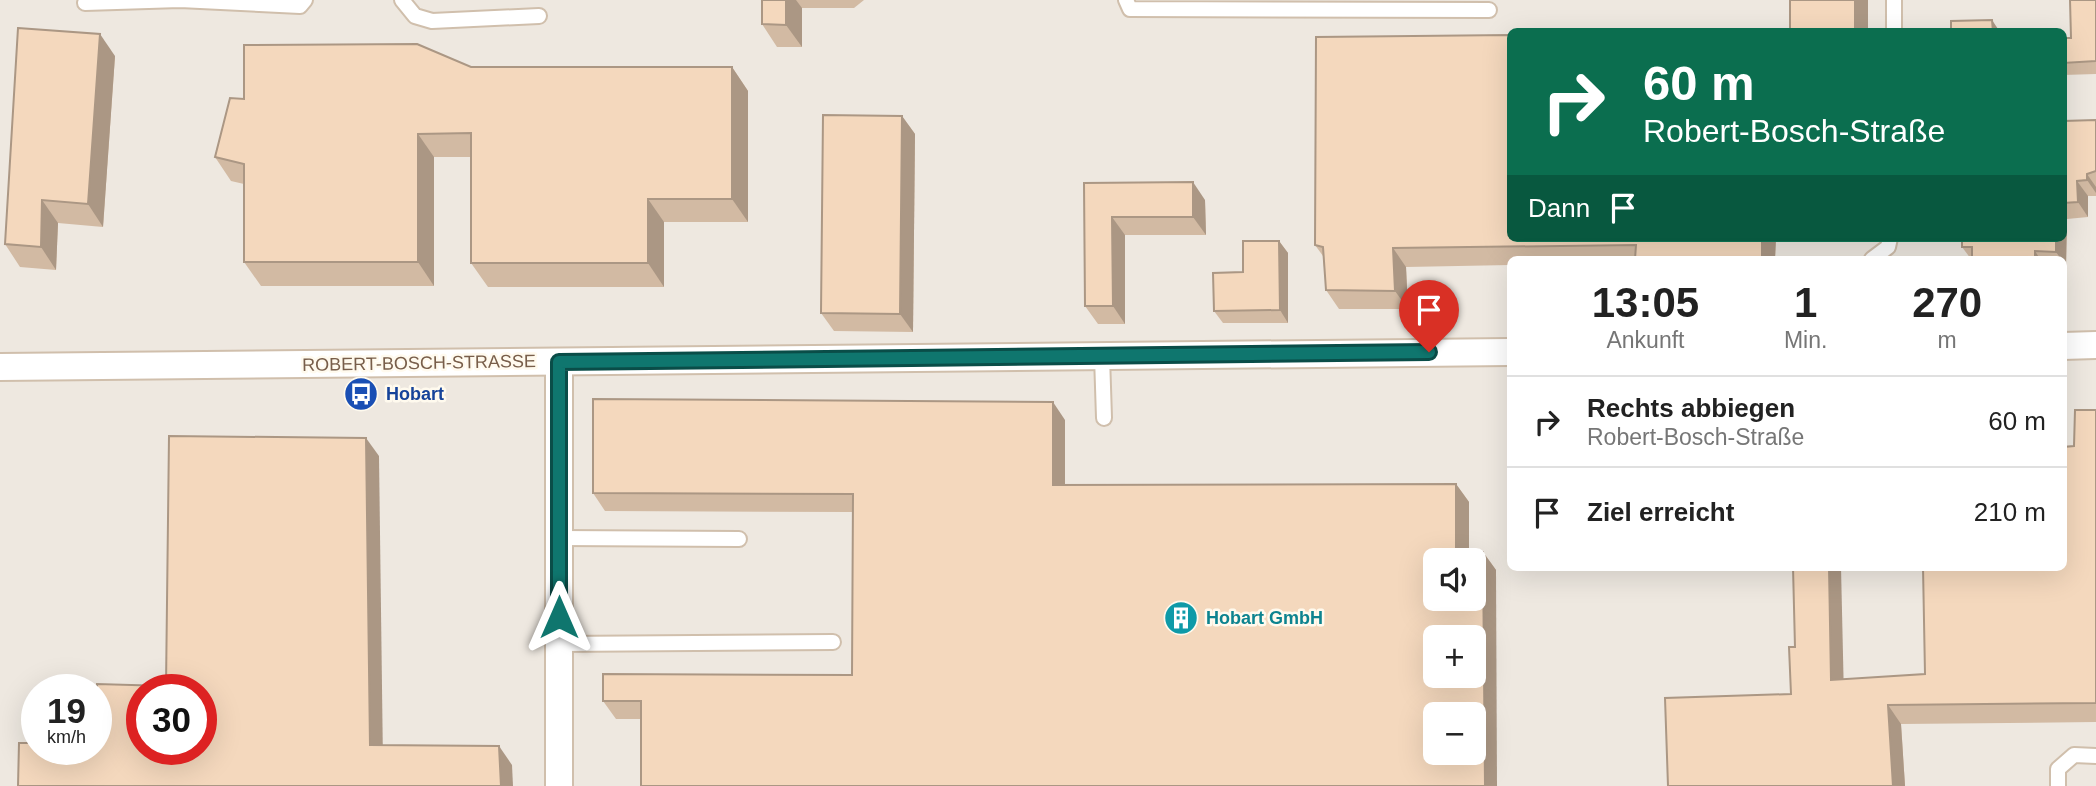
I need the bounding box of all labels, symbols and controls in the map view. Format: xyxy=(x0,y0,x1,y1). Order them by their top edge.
icon: right xyxy=(1528,56,1619,147)
text: 60 m xyxy=(1643,56,1755,110)
text: Robert-Bosch-Straße xyxy=(1643,113,1945,149)
icon: arrive xyxy=(1604,189,1642,227)
text: Dann xyxy=(1528,193,1590,223)
text: 13:05 xyxy=(1592,279,1699,326)
text: 1 xyxy=(1794,279,1817,326)
text: 270 xyxy=(1912,279,1982,326)
pin xyxy=(1399,280,1459,352)
icon: arrive xyxy=(1410,291,1448,329)
text: Ankunft xyxy=(1606,327,1684,353)
text: Min. xyxy=(1784,327,1827,353)
text: m xyxy=(1938,327,1957,353)
street label: ROBERT-BOSCH-STRASSE xyxy=(302,351,536,375)
bus stop icon: Hobart xyxy=(342,375,380,413)
place label: Hobart xyxy=(386,384,444,404)
text: Rechts abbiegen xyxy=(1587,393,1795,423)
icon: right xyxy=(1528,403,1566,441)
text: 60 m xyxy=(1988,406,2046,436)
text: Robert-Bosch-Straße xyxy=(1587,424,1804,450)
icon: arrive xyxy=(1528,494,1566,532)
text: Ziel erreicht xyxy=(1587,497,1734,527)
text: 210 m xyxy=(1974,497,2046,527)
map controls xyxy=(1423,548,1486,765)
button: sound xyxy=(1423,548,1486,611)
position arrow xyxy=(522,580,596,654)
building icon: Hobart GmbH xyxy=(1162,599,1200,637)
place label: Hobart GmbH xyxy=(1206,608,1323,628)
button: + xyxy=(1423,625,1486,688)
speed limit sign: 30 xyxy=(126,674,217,765)
text: 19 xyxy=(47,691,86,730)
button: − xyxy=(1423,702,1486,765)
text: km/h xyxy=(47,727,86,747)

